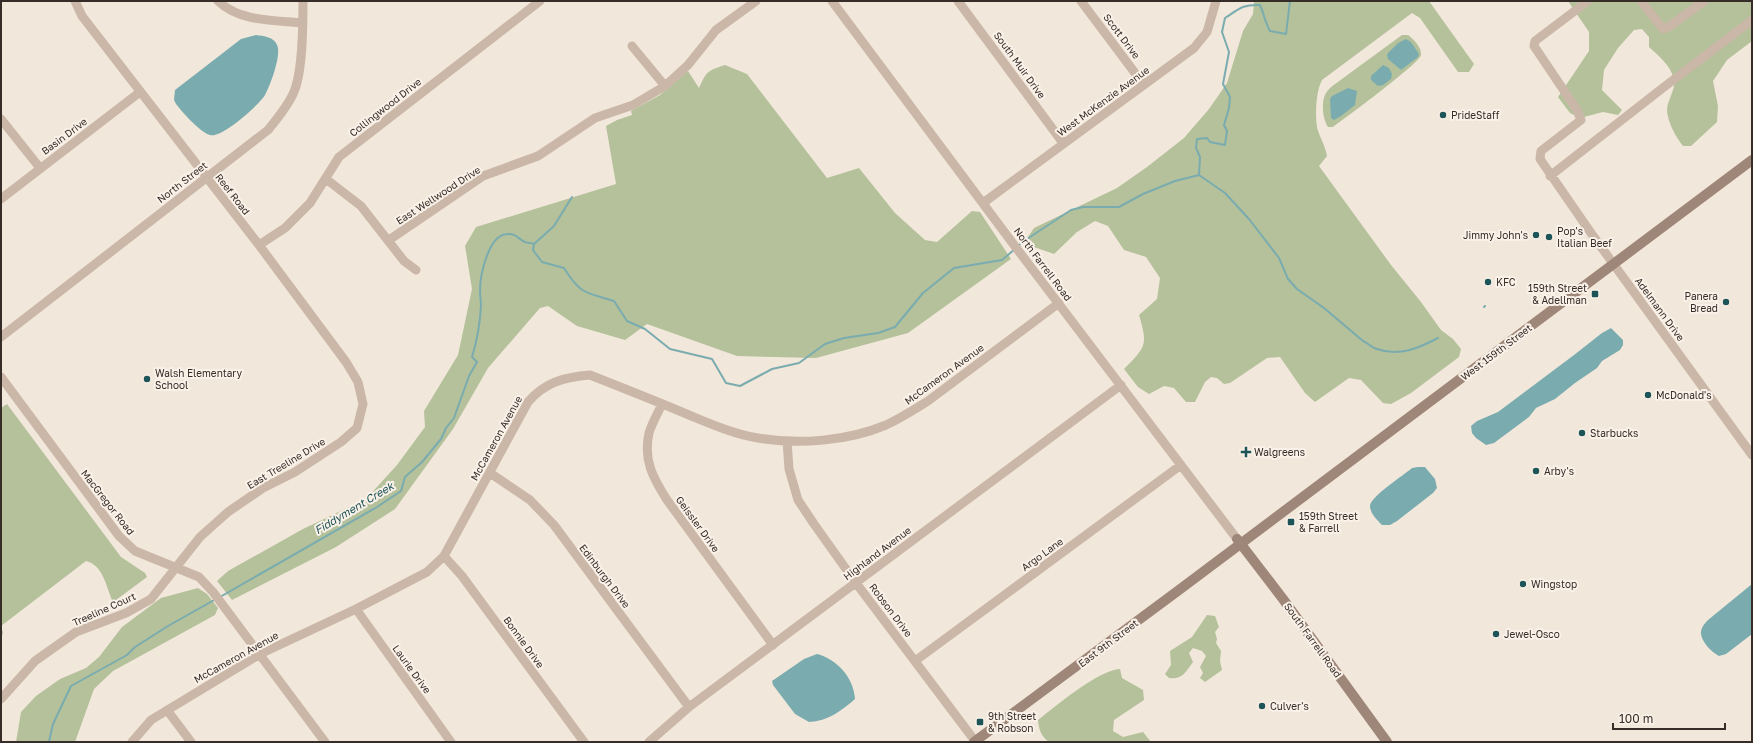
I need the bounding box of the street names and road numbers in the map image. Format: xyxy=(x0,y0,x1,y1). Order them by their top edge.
street label: Scott Drive xyxy=(1101,11,1143,61)
street label: South Muir Drive xyxy=(992,29,1048,101)
street label: West McKenzie Avenue xyxy=(1055,63,1152,138)
street label: Collingwood Drive xyxy=(347,75,423,139)
street label: Basin Drive xyxy=(39,115,89,157)
street label: North Street xyxy=(155,159,209,205)
street label: East Wellwood Drive xyxy=(394,163,483,227)
street label: Reef Road xyxy=(213,171,253,217)
street label: North Farrell Road xyxy=(1012,225,1074,303)
street label: Adelmann Drive xyxy=(1633,275,1687,343)
street label: West 159th Street xyxy=(1458,321,1534,383)
street label: McCameron Avenue xyxy=(902,341,986,407)
street label: McCameron Avenue xyxy=(468,393,524,482)
street label: East Treeline Drive xyxy=(245,435,328,491)
street label: MacGregor Road xyxy=(79,467,137,537)
street label: Geissler Drive xyxy=(674,494,722,554)
street label: Highland Avenue xyxy=(841,524,913,582)
street label: Argo Lane xyxy=(1019,535,1065,573)
street label: Edinburgh Drive xyxy=(577,542,633,610)
street label: Robson Drive xyxy=(867,581,915,639)
street label: Treeline Court xyxy=(71,590,137,628)
street label: South Farrell Road xyxy=(1282,600,1344,680)
street label: Bonnie Drive xyxy=(501,614,547,670)
street label: East 9th Street xyxy=(1076,617,1140,669)
street label: McCameron Avenue xyxy=(192,629,281,685)
street label: Laurie Drive xyxy=(390,642,434,696)

